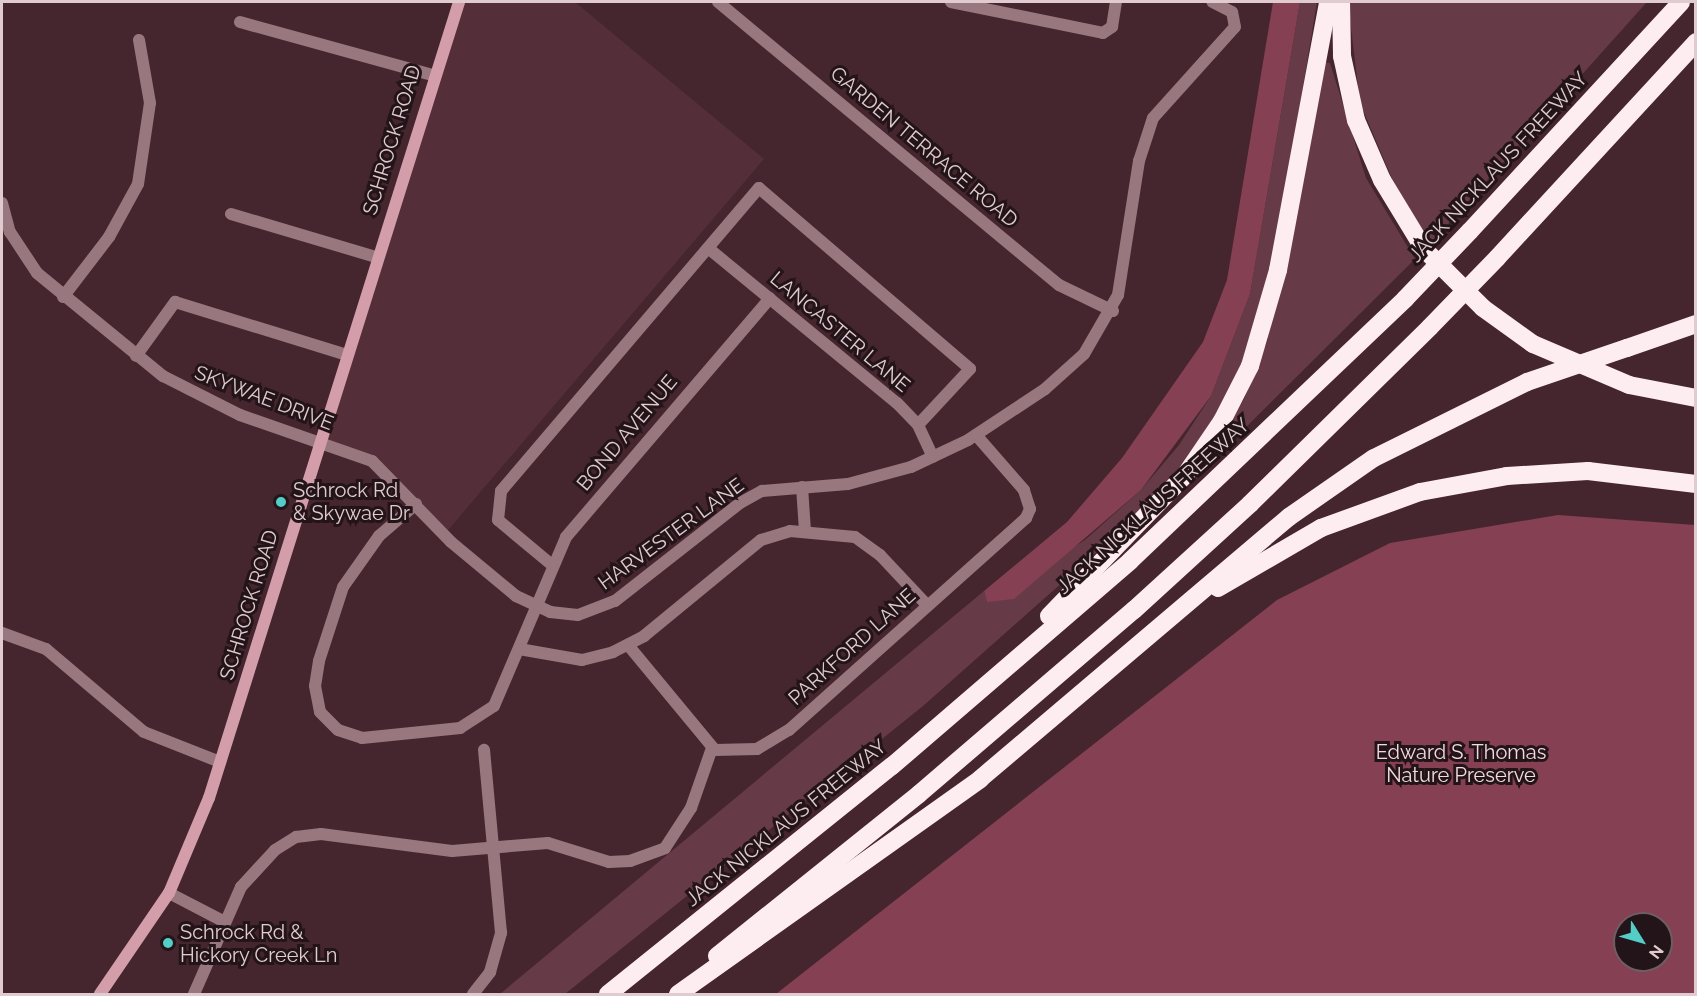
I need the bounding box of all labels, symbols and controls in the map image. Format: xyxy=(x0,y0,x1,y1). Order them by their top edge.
street label: GARDEN TERRACE ROAD xyxy=(825,61,1023,233)
street label: SCHROCK ROAD xyxy=(358,62,426,218)
street label: JACK NICKLAUS FREEWAY xyxy=(1403,67,1593,267)
street label: LANCASTER LANE xyxy=(765,267,915,397)
street label: SKYWAE DRIVE xyxy=(191,361,337,435)
street label: BOND AVENUE xyxy=(572,370,682,496)
street label: JACK NICKLAUS FREEWAY xyxy=(1051,413,1255,599)
street label: HARVESTER LANE xyxy=(594,473,748,595)
place label: Schrock Rd & Skywae Dr xyxy=(293,478,410,525)
marker: Schrock Rd & Skywae Dr xyxy=(274,495,288,509)
street label: SCHROCK ROAD xyxy=(215,527,283,683)
street label: PARKFORD LANE xyxy=(784,584,920,710)
street label: JACK NICKLAUS FREEWAY xyxy=(681,734,891,912)
park label: Edward S. Thomas Nature Preserve xyxy=(1375,741,1547,788)
north arrow xyxy=(1613,912,1673,972)
place label: Schrock Rd & Hickory Creek Ln xyxy=(180,920,338,967)
marker: Schrock Rd & Hickory Creek Ln xyxy=(161,936,175,950)
text: N xyxy=(1645,941,1667,963)

